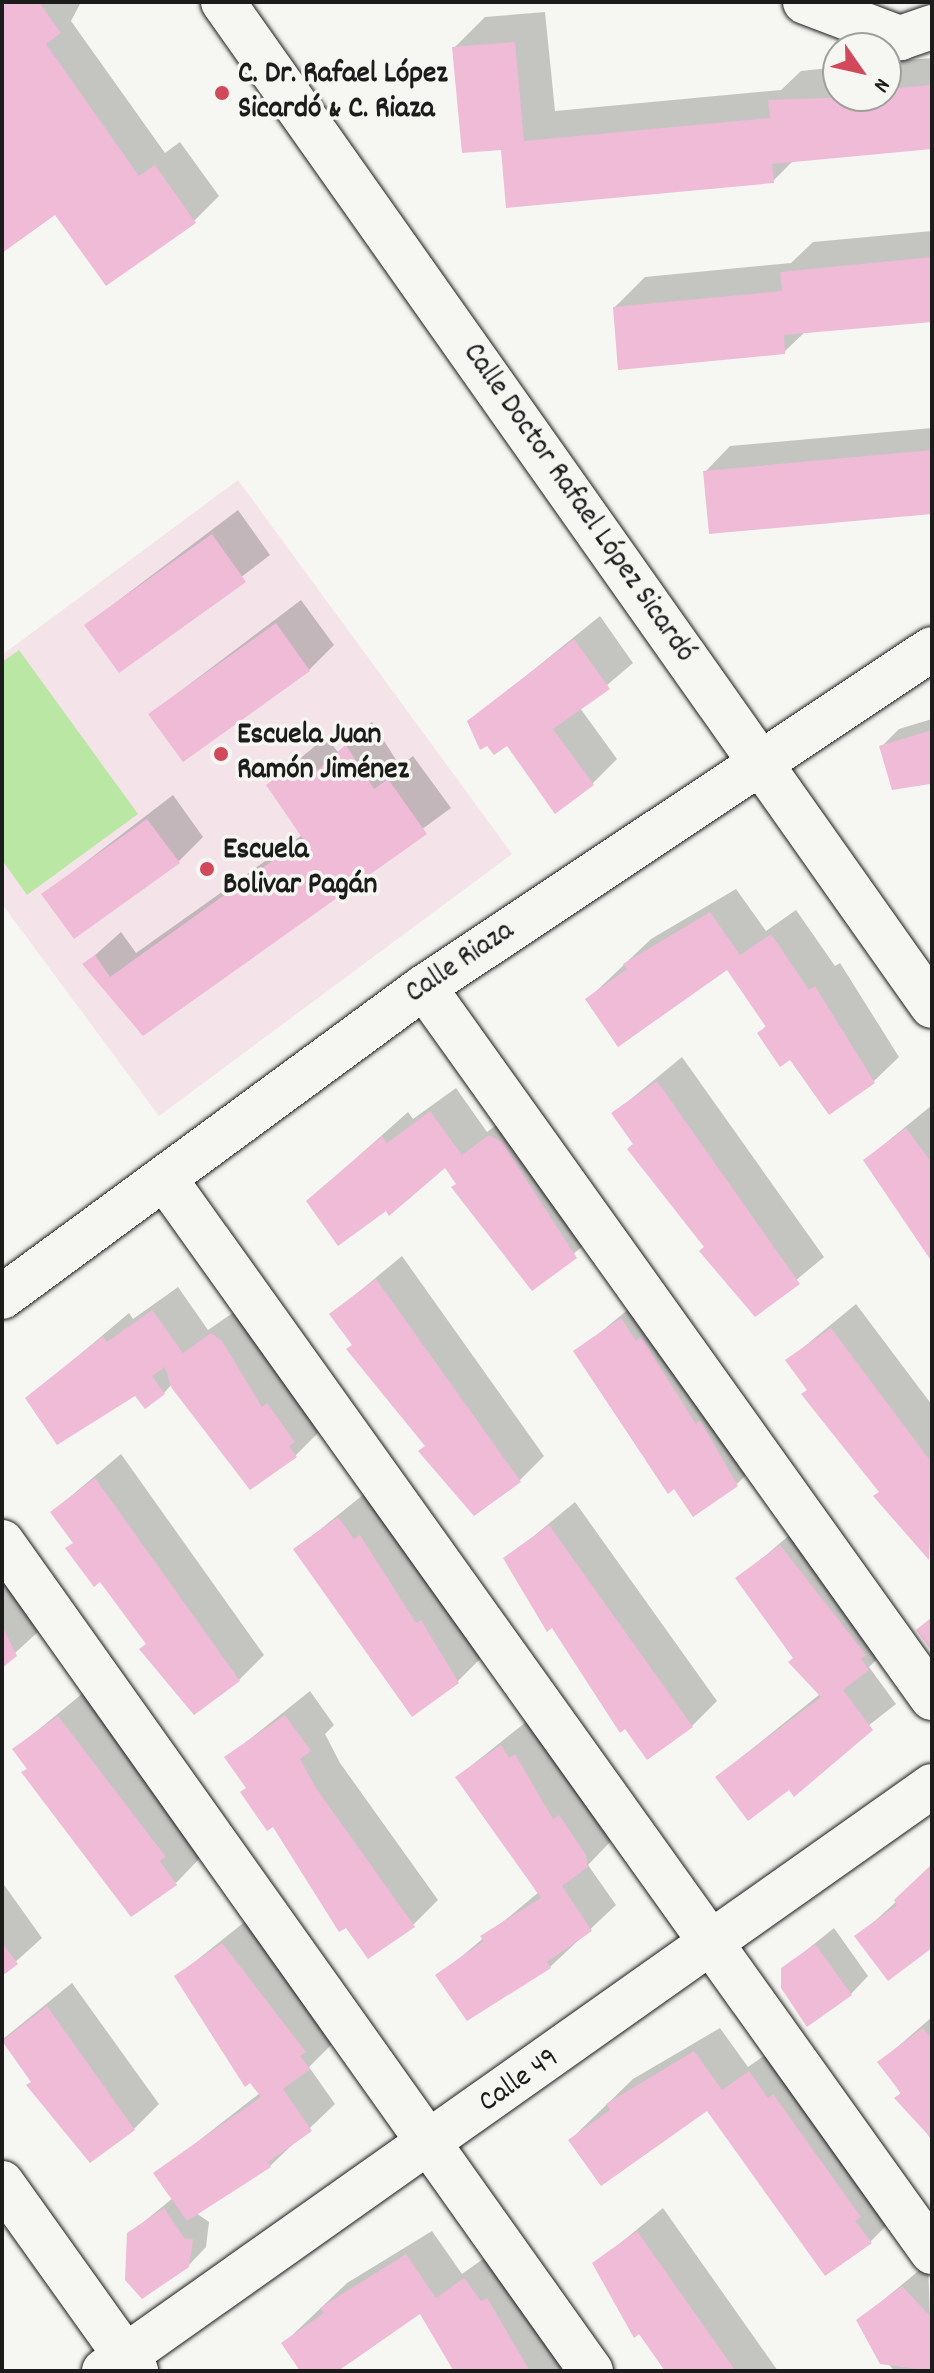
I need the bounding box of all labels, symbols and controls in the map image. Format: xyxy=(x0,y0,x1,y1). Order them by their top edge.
north arrow xyxy=(822,32,902,112)
place label: C. Dr. Rafael López Sicardó & C. Riaza xyxy=(238,58,448,128)
text: N xyxy=(865,71,897,98)
marker: C. Dr. Rafael López Sicardó & C. Riaza xyxy=(213,84,231,102)
street label: Calle Doctor Rafael López Sicardó xyxy=(453,337,701,671)
place label: Escuela Juan Ramón Jiménez xyxy=(237,719,409,790)
marker: Escuela Juan Ramón Jiménez xyxy=(212,745,230,763)
place label: Escuela Bolivar Pagán xyxy=(223,834,377,904)
marker: Escuela Bolivar Pagán xyxy=(198,860,216,878)
street label: Calle Riaza xyxy=(400,915,522,1013)
street label: Calle 49 xyxy=(473,2042,567,2122)

